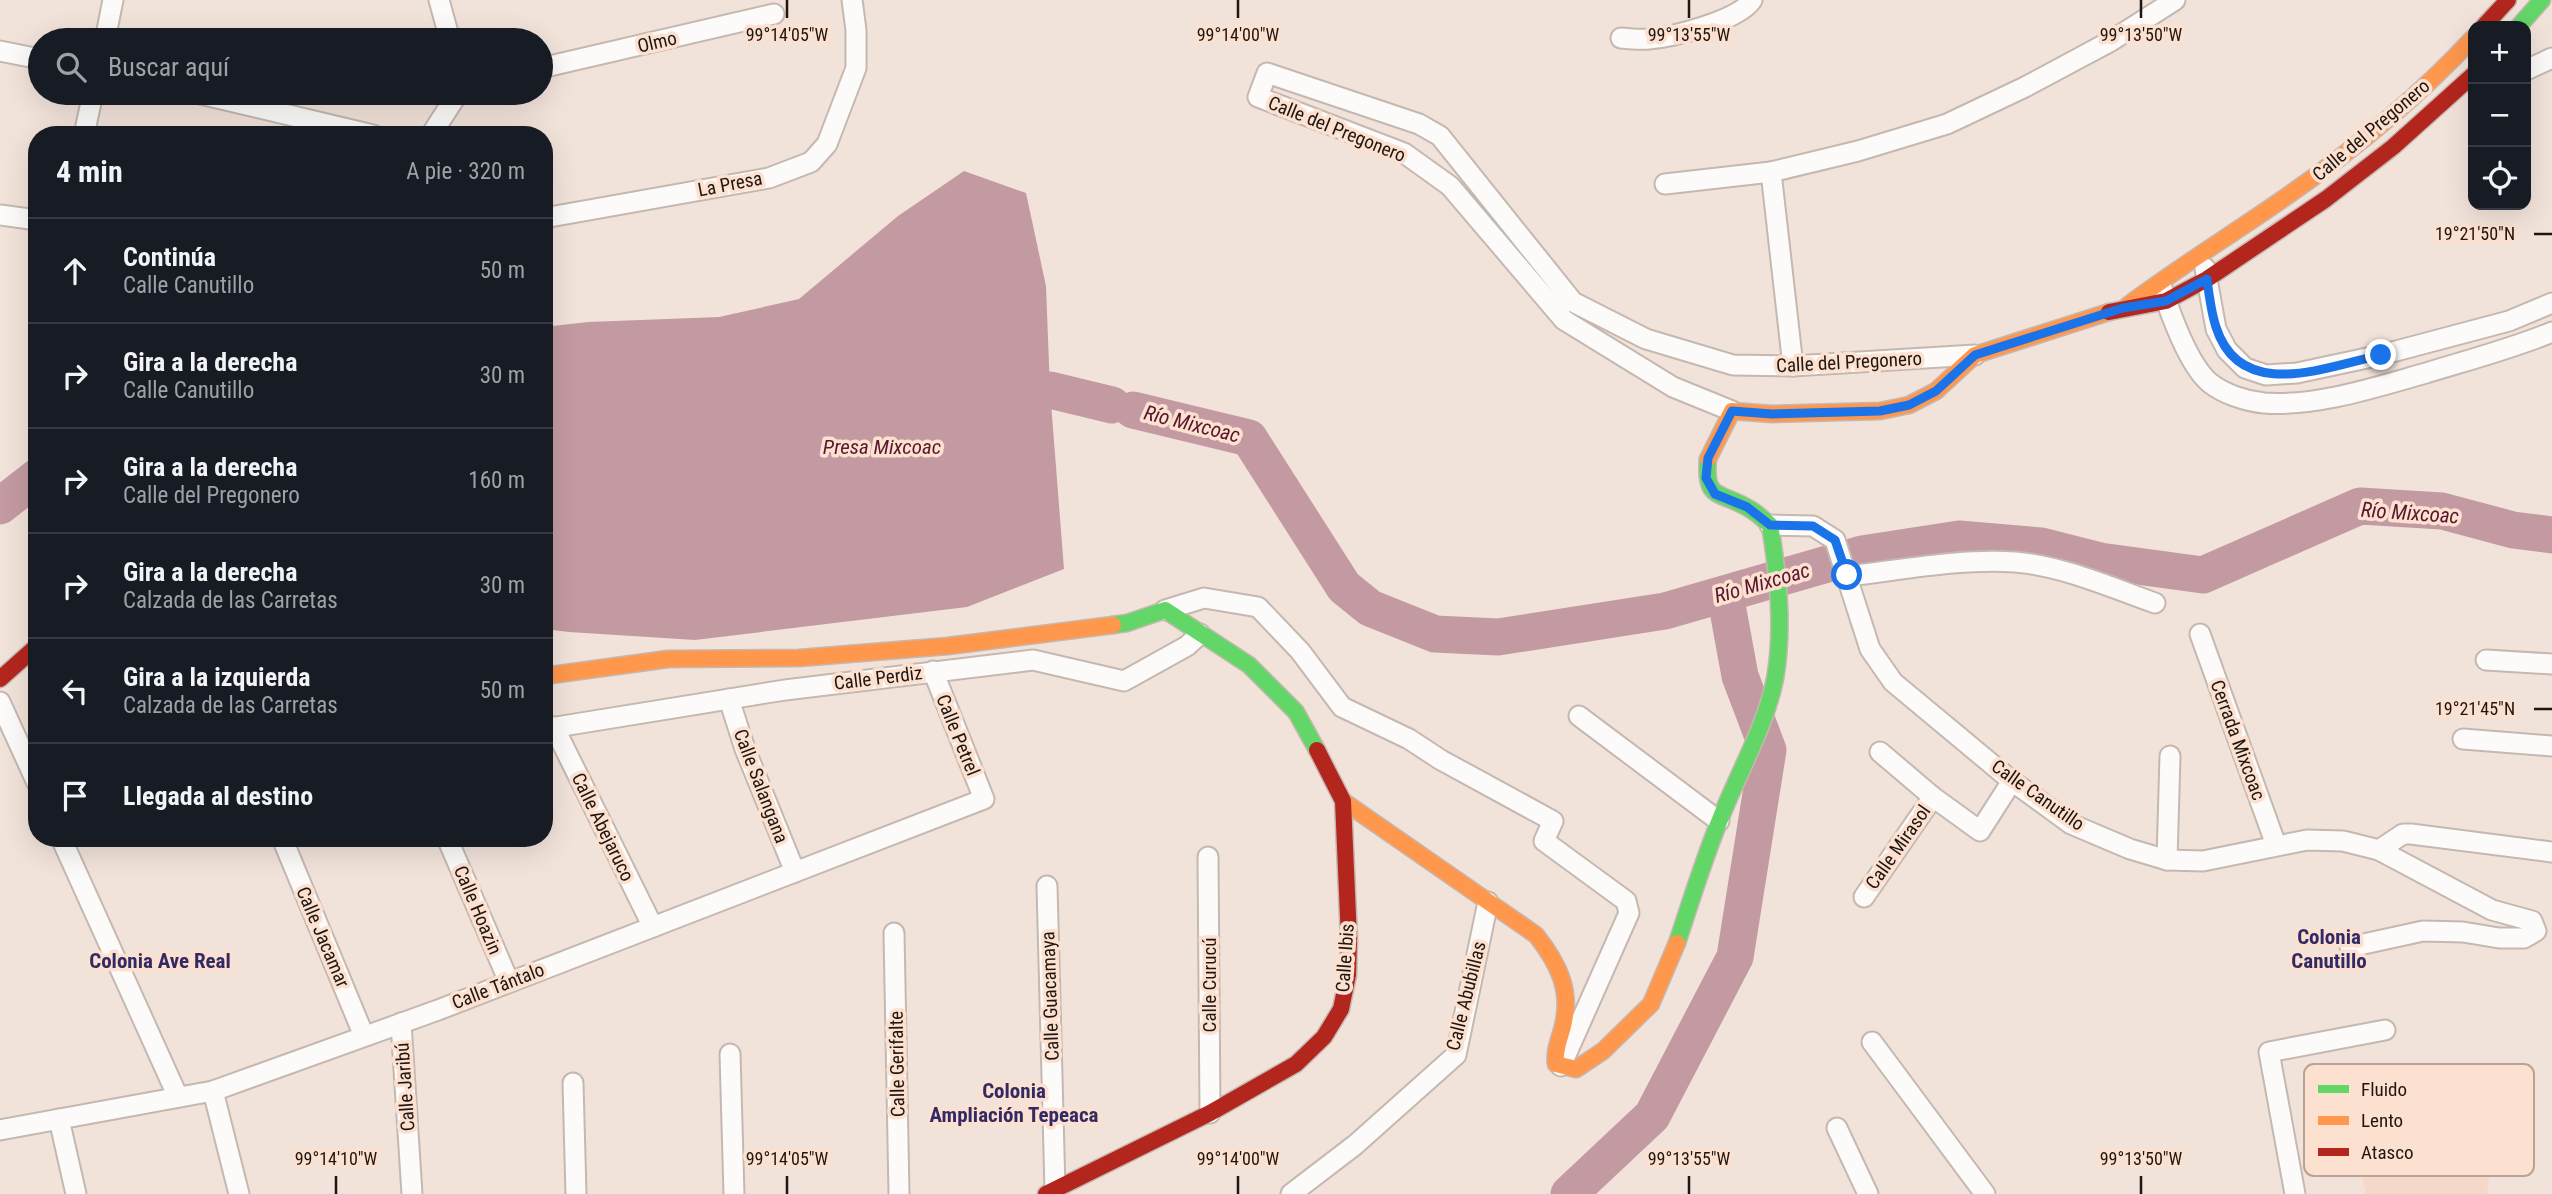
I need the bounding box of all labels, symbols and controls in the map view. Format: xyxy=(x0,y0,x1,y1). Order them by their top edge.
map controls xyxy=(2468,21,2531,210)
button: + xyxy=(2468,21,2531,84)
text: 99°14'05"W xyxy=(746,24,829,45)
text: 99°14'00"W xyxy=(1197,24,1280,45)
text: 99°13'55"W xyxy=(1648,24,1731,45)
text: 99°13'50"W xyxy=(2100,24,2183,45)
street label: Olmo xyxy=(635,26,679,58)
search box xyxy=(28,28,553,105)
icon: search xyxy=(52,48,90,86)
text: Buscar aquí xyxy=(108,52,229,82)
street label: Calle del Pregonero xyxy=(2308,74,2434,186)
button: − xyxy=(2468,84,2531,147)
street label: Calle del Pregonero xyxy=(1265,91,1409,167)
button: locate xyxy=(2468,147,2531,210)
text: 4 min xyxy=(56,154,123,189)
text: A pie · 320 m xyxy=(406,158,525,185)
street label: La Presa xyxy=(696,166,764,202)
text: 19°21'50"N xyxy=(2435,223,2515,244)
text: Continúa xyxy=(123,242,216,272)
icon: ahead xyxy=(56,252,94,290)
text: 50 m xyxy=(480,257,525,284)
text: Calle Canutillo xyxy=(123,272,254,299)
route end xyxy=(2365,339,2396,370)
text: Gira a la derecha xyxy=(123,347,297,377)
street label: Calle del Pregonero xyxy=(1775,347,1923,377)
icon: right xyxy=(56,357,94,395)
text: 30 m xyxy=(480,362,525,389)
text: Calle Canutillo xyxy=(123,377,254,404)
water label: Río Mixcoac xyxy=(1141,400,1243,448)
water label: Presa Mixcoac xyxy=(823,435,941,459)
text: Gira a la derecha xyxy=(123,452,297,482)
icon: right xyxy=(56,462,94,500)
text: 160 m xyxy=(468,467,525,494)
text: Calle del Pregonero xyxy=(123,482,300,509)
water label: Río Mixcoac xyxy=(2360,498,2460,528)
text: Gira a la derecha xyxy=(123,557,297,587)
water label: Río Mixcoac xyxy=(1711,558,1813,608)
route start xyxy=(1831,559,1862,590)
icon: right xyxy=(56,567,94,605)
text: 30 m xyxy=(480,572,525,599)
text: Calzada de las Carretas xyxy=(123,587,338,614)
street label: Calle Perdiz xyxy=(832,661,924,695)
text: Gira a la izquierda xyxy=(123,662,311,692)
icon: left xyxy=(56,672,94,710)
text: 50 m xyxy=(480,677,525,704)
street label: Cerrada Mixcoac xyxy=(2206,677,2270,803)
street label: Calle Petrel xyxy=(931,691,985,779)
text: Calzada de las Carretas xyxy=(123,692,338,719)
text: 19°21'45"N xyxy=(2435,698,2515,719)
street label: Calle Salangana xyxy=(729,726,793,846)
street label: Calle Canutillo xyxy=(1987,755,2089,835)
street label: Calle Abejaruco xyxy=(567,769,639,885)
icon: arrive xyxy=(56,777,94,815)
text: Llegada al destino xyxy=(123,781,313,811)
street label: Calle Mirasol xyxy=(1861,800,1935,894)
street label: Calle Hoazin xyxy=(449,862,507,958)
street label: Calle Jacamar xyxy=(291,883,355,991)
street label: Calle Ibis xyxy=(1331,923,1359,993)
district label: Colonia Canutillo xyxy=(2291,925,2367,973)
street label: Calle Guacamaya xyxy=(1036,931,1064,1061)
street label: Calle Curucú xyxy=(1198,938,1221,1032)
street label: Calle Abubillas xyxy=(1441,939,1491,1053)
district label: Colonia Ave Real xyxy=(89,949,231,973)
street label: Calle Tántalo xyxy=(448,958,548,1014)
street label: Calle Gerifalte xyxy=(885,1011,909,1117)
street label: Calle Jaribú xyxy=(390,1042,420,1132)
legend xyxy=(2304,1064,2534,1176)
text: Fluido xyxy=(2361,1078,2407,1101)
district label: Colonia Ampliación Tepeaca xyxy=(930,1079,1099,1127)
text: Lento xyxy=(2361,1109,2403,1132)
text: Atasco xyxy=(2361,1141,2414,1164)
text: 99°14'10"W xyxy=(295,1148,378,1169)
text: 99°14'05"W xyxy=(746,1148,829,1169)
text: 99°14'00"W xyxy=(1197,1148,1280,1169)
text: 99°13'55"W xyxy=(1648,1148,1731,1169)
text: 99°13'50"W xyxy=(2100,1148,2183,1169)

